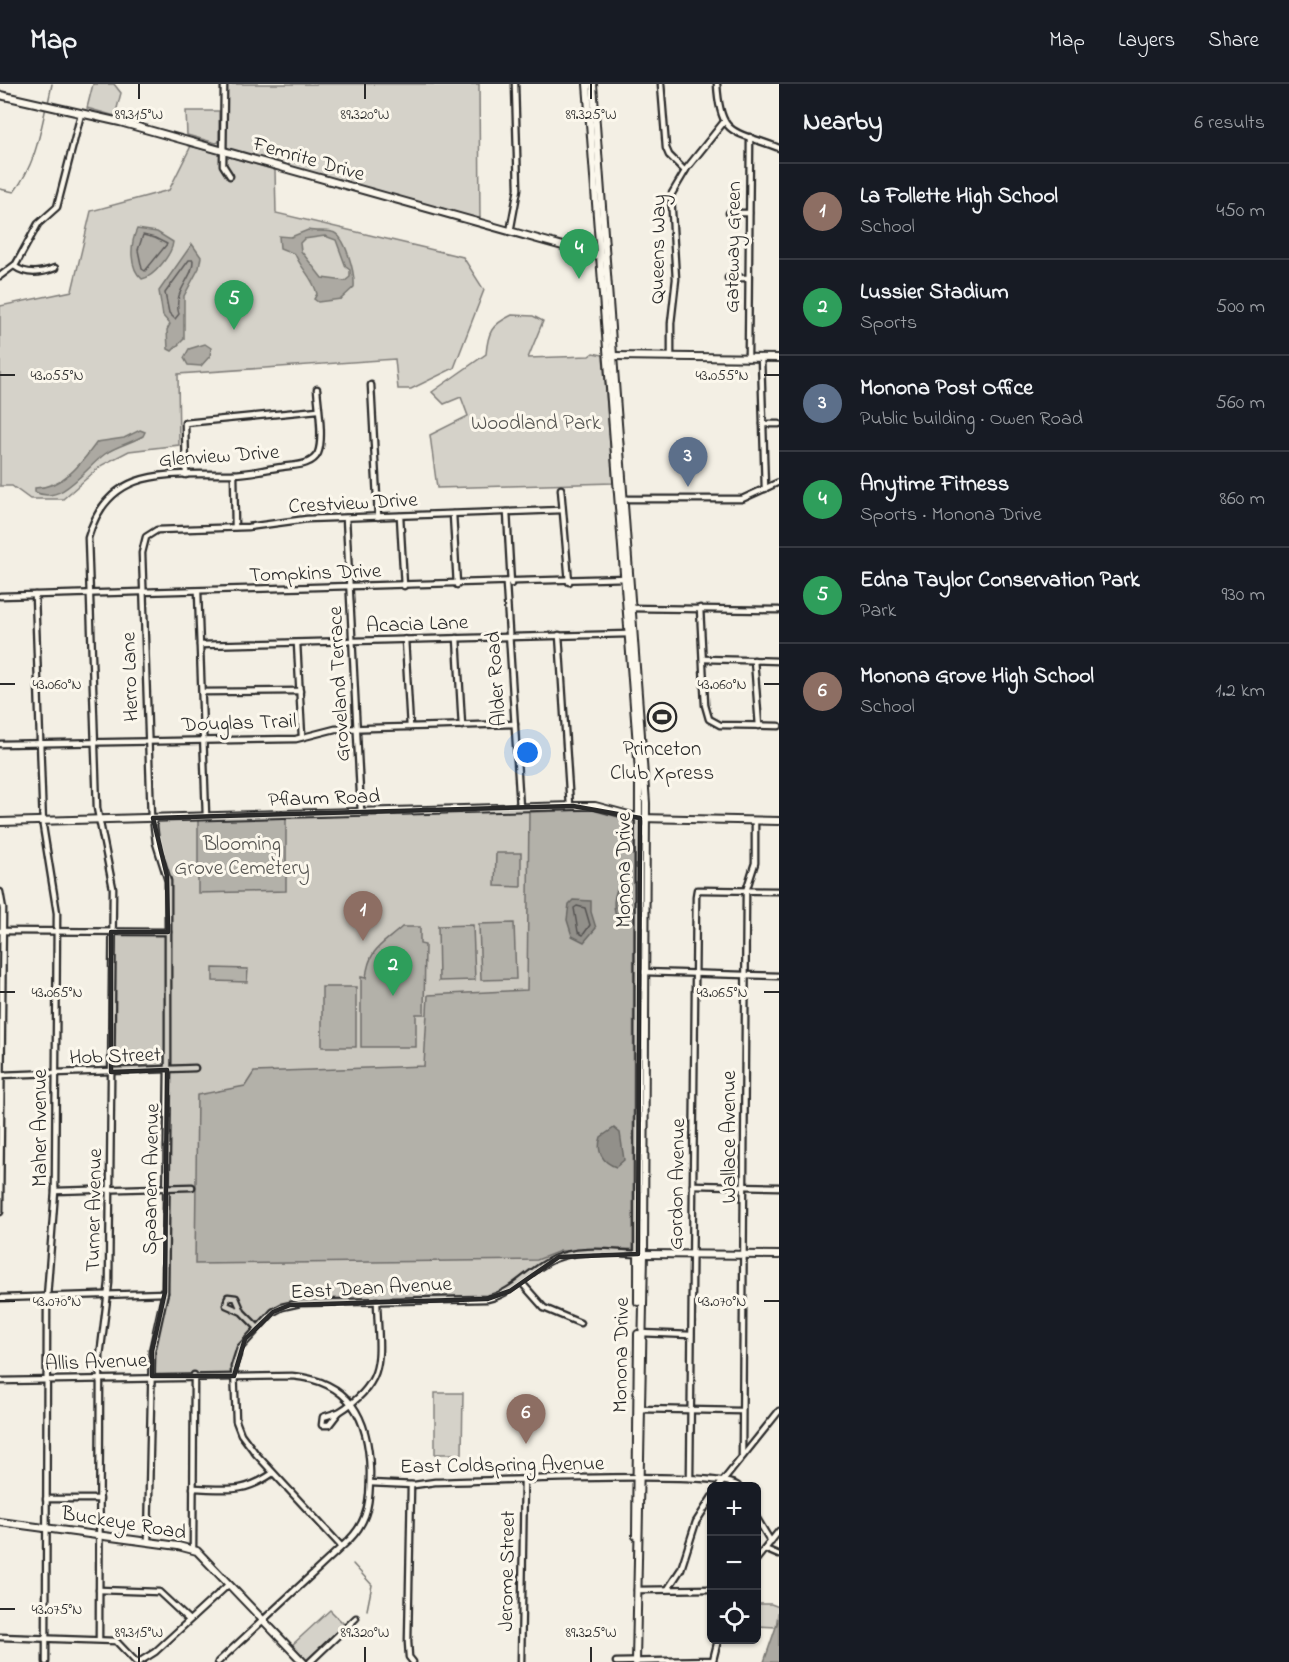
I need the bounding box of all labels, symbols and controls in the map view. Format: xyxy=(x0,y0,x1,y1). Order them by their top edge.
text: Map xyxy=(30,21,77,62)
text: Map xyxy=(1049,26,1085,56)
text: Layers xyxy=(1118,26,1175,56)
text: Share xyxy=(1208,26,1259,56)
text: 89.315°W xyxy=(115,104,163,126)
text: 89.320°W xyxy=(341,104,389,126)
text: 89.325°W xyxy=(565,104,617,126)
text: Nearby xyxy=(803,104,882,142)
text: 6 results xyxy=(1194,109,1265,138)
street label: Femrite Drive xyxy=(248,129,368,190)
street label: Gateway Green xyxy=(718,181,752,313)
text: La Follette High School xyxy=(860,181,1058,213)
street label: Queens Way xyxy=(643,194,677,304)
text: 1 xyxy=(819,197,826,226)
text: 450 m xyxy=(1216,197,1265,226)
text: School xyxy=(860,213,915,242)
pin: 4 xyxy=(560,230,598,279)
text: Lussier Stadium xyxy=(860,277,1009,309)
pin: 5 xyxy=(214,280,254,330)
text: 2 xyxy=(818,293,827,322)
text: 500 m xyxy=(1216,293,1265,322)
text: Sports xyxy=(860,309,917,338)
text: 43.055°N xyxy=(30,365,84,387)
text: 43.055°N xyxy=(695,365,749,387)
text: Monona Post Office xyxy=(860,373,1033,405)
text: 3 xyxy=(818,389,827,418)
text: 560 m xyxy=(1216,389,1265,418)
text: Public building · Owen Road xyxy=(860,405,1083,434)
park label: Woodland Park xyxy=(471,409,602,439)
street label: Glenview Drive xyxy=(158,438,281,476)
pin: 3 xyxy=(668,438,708,487)
text: Anytime Fitness xyxy=(860,469,1009,501)
text: 4 xyxy=(818,485,827,514)
text: 860 m xyxy=(1220,485,1265,514)
street label: Crestview Drive xyxy=(288,486,419,522)
text: Sports · Monona Drive xyxy=(860,501,1042,530)
street label: Tompkins Drive xyxy=(248,557,382,591)
text: Edna Taylor Conservation Park xyxy=(860,565,1140,597)
text: 5 xyxy=(817,581,828,610)
text: 930 m xyxy=(1222,581,1265,610)
text: Park xyxy=(860,597,896,626)
street label: Groveland Terrace xyxy=(321,605,359,762)
street label: Acacia Lane xyxy=(365,608,469,642)
street label: Alder Road xyxy=(479,630,515,727)
street label: Herro Lane xyxy=(114,631,148,722)
text: Monona Grove High School xyxy=(860,661,1094,693)
text: 43.060°N xyxy=(32,674,82,696)
text: 43.060°N xyxy=(697,674,747,696)
text: 6 xyxy=(818,677,827,706)
text: 1.2 km xyxy=(1215,677,1265,706)
text: School xyxy=(860,693,915,722)
sports icon: Princeton Club Xpress xyxy=(646,701,678,733)
street label: Douglas Trail xyxy=(180,707,297,743)
place label: Princeton Club Xpress xyxy=(610,735,714,789)
your location xyxy=(513,738,542,767)
street label: Pflaum Road xyxy=(268,782,381,816)
street label: Monona Drive xyxy=(610,812,640,928)
park label: Blooming Grove Cemetery xyxy=(174,830,310,886)
pin: 1 xyxy=(344,892,382,941)
pin: 2 xyxy=(374,946,412,996)
text: 43.065°N xyxy=(31,982,83,1004)
text: 43.065°N xyxy=(696,982,748,1004)
street label: Hob Street xyxy=(69,1040,161,1074)
street label: Maher Avenue xyxy=(26,1068,56,1187)
street label: Wallace Avenue xyxy=(715,1070,745,1203)
street label: Spaanem Avenue xyxy=(136,1102,168,1255)
street label: Gordon Avenue xyxy=(662,1117,694,1250)
street label: Turner Avenue xyxy=(79,1147,111,1272)
street label: East Dean Avenue xyxy=(290,1270,453,1308)
text: 43.070°N xyxy=(33,1291,81,1313)
text: 43.070°N xyxy=(698,1291,746,1313)
street label: Monona Drive xyxy=(606,1296,638,1413)
street label: Allis Avenue xyxy=(44,1346,148,1380)
pin: 6 xyxy=(506,1394,546,1444)
street label: East Coldspring Avenue xyxy=(400,1449,605,1485)
map controls xyxy=(707,1482,761,1644)
button: + xyxy=(707,1482,761,1536)
street label: Buckeye Road xyxy=(58,1499,188,1551)
street label: Jerome Street xyxy=(492,1510,524,1632)
button: − xyxy=(707,1536,761,1590)
button: locate xyxy=(707,1590,761,1644)
text: 43.075°N xyxy=(32,1599,82,1621)
text: 89.315°W xyxy=(115,1622,163,1644)
text: 89.320°W xyxy=(341,1622,389,1644)
text: 89.325°W xyxy=(565,1622,617,1644)

